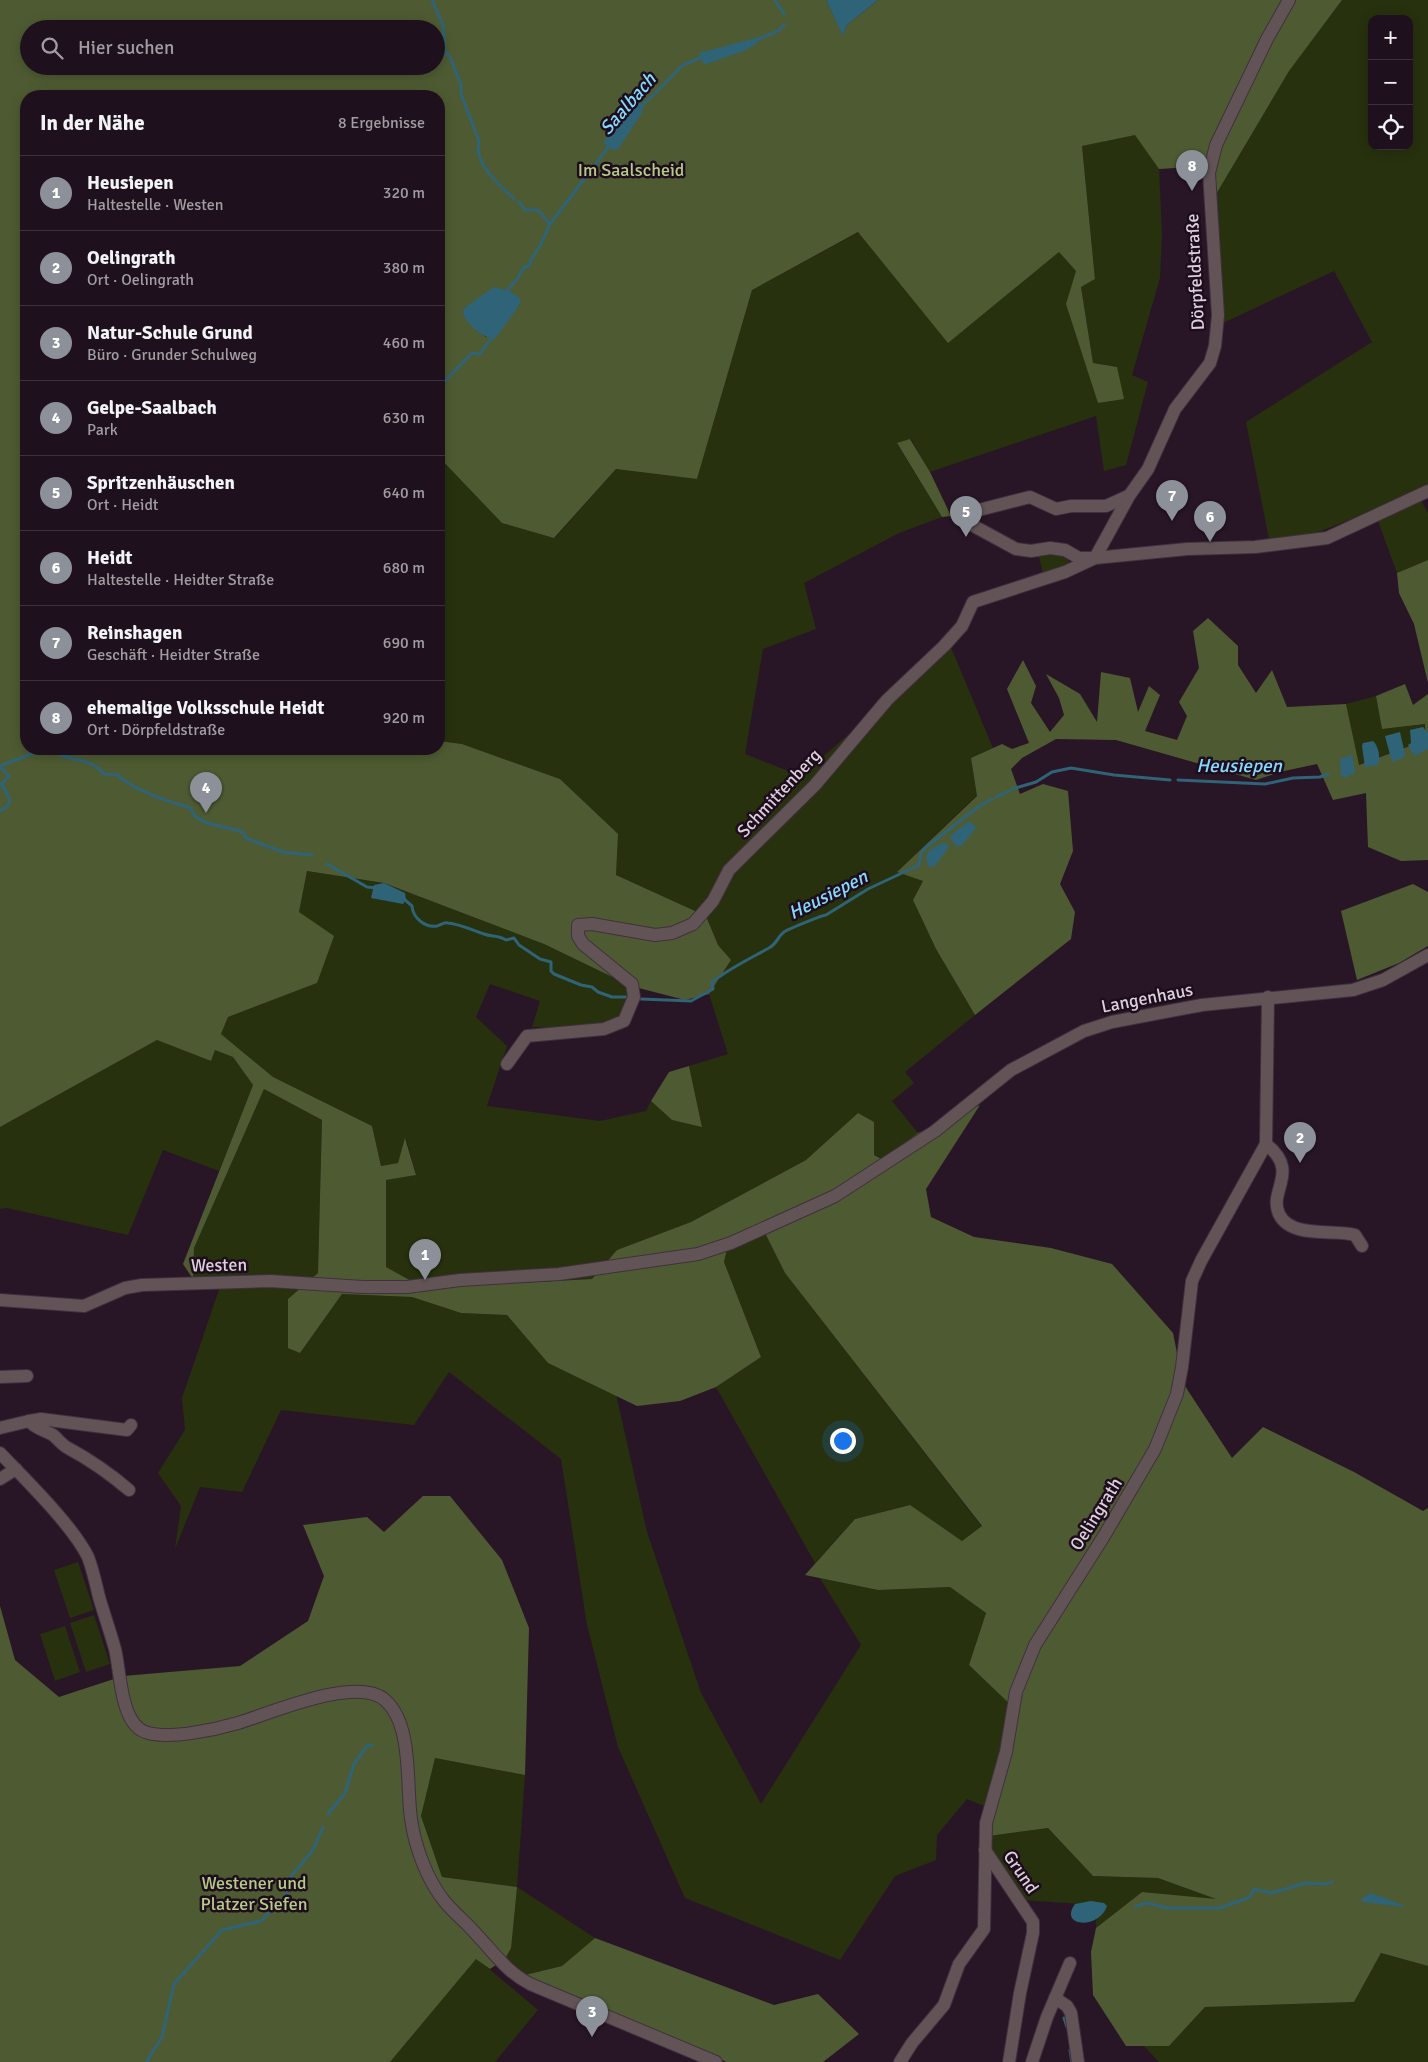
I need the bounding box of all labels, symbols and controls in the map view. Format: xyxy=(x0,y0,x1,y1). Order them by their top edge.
map controls xyxy=(1368,15,1413,150)
button: + xyxy=(1368,15,1413,60)
search box xyxy=(20,20,445,75)
icon: search xyxy=(38,34,66,62)
text: Hier suchen xyxy=(78,36,174,60)
button: − xyxy=(1368,60,1413,105)
water label: Saalbach xyxy=(595,68,662,140)
button: locate xyxy=(1368,105,1413,150)
text: In der Nähe xyxy=(40,110,145,136)
text: 8 Ergebnisse xyxy=(338,113,425,133)
pin: 8 xyxy=(1176,150,1208,191)
park label: Im Saalscheid xyxy=(578,159,684,181)
text: Heusiepen xyxy=(87,171,174,195)
text: 1 xyxy=(52,183,60,203)
text: 320 m xyxy=(383,183,425,203)
text: Haltestelle · Westen xyxy=(87,195,223,215)
street label: Dörpfeldstraße xyxy=(1181,213,1209,331)
text: Oelingrath xyxy=(87,246,175,270)
text: 2 xyxy=(52,258,60,278)
text: 380 m xyxy=(383,258,425,278)
text: Ort · Oelingrath xyxy=(87,270,194,290)
text: Natur-Schule Grund xyxy=(87,321,253,345)
text: 3 xyxy=(52,333,60,353)
text: 460 m xyxy=(383,333,425,353)
text: Büro · Grunder Schulweg xyxy=(87,345,257,365)
text: Gelpe-Saalbach xyxy=(87,396,217,420)
text: 4 xyxy=(52,408,60,428)
text: 630 m xyxy=(383,408,425,428)
text: Park xyxy=(87,420,118,440)
text: Spritzenhäuschen xyxy=(87,471,235,495)
pin: 7 xyxy=(1156,480,1188,521)
text: 5 xyxy=(52,483,60,503)
text: 640 m xyxy=(383,483,425,503)
text: Ort · Heidt xyxy=(87,495,158,515)
pin: 5 xyxy=(950,496,982,537)
pin: 6 xyxy=(1194,501,1226,542)
text: Heidt xyxy=(87,546,133,570)
text: 6 xyxy=(52,558,60,578)
text: 680 m xyxy=(383,558,425,578)
text: Haltestelle · Heidter Straße xyxy=(87,570,274,590)
text: Reinshagen xyxy=(87,621,182,645)
text: 7 xyxy=(52,633,60,653)
text: 690 m xyxy=(383,633,425,653)
text: Geschäft · Heidter Straße xyxy=(87,645,260,665)
text: ehemalige Volksschule Heidt xyxy=(87,696,324,720)
text: 8 xyxy=(52,708,60,728)
text: 920 m xyxy=(383,708,425,728)
text: Ort · Dörpfeldstraße xyxy=(87,720,225,740)
street label: Schmittenberg xyxy=(732,744,826,842)
water label: Heusiepen xyxy=(1196,754,1282,778)
pin: 4 xyxy=(190,772,222,813)
water label: Heusiepen xyxy=(784,865,872,925)
street label: Langenhaus xyxy=(1099,978,1195,1018)
pin: 2 xyxy=(1284,1122,1316,1163)
pin: 1 xyxy=(409,1239,441,1280)
street label: Westen xyxy=(191,1254,247,1276)
your location xyxy=(830,1428,856,1454)
street label: Oelingrath xyxy=(1065,1473,1127,1555)
street label: Grund xyxy=(999,1846,1043,1898)
park label: Westener und Platzer Siefen xyxy=(201,1872,307,1915)
pin: 3 xyxy=(576,1996,608,2037)

